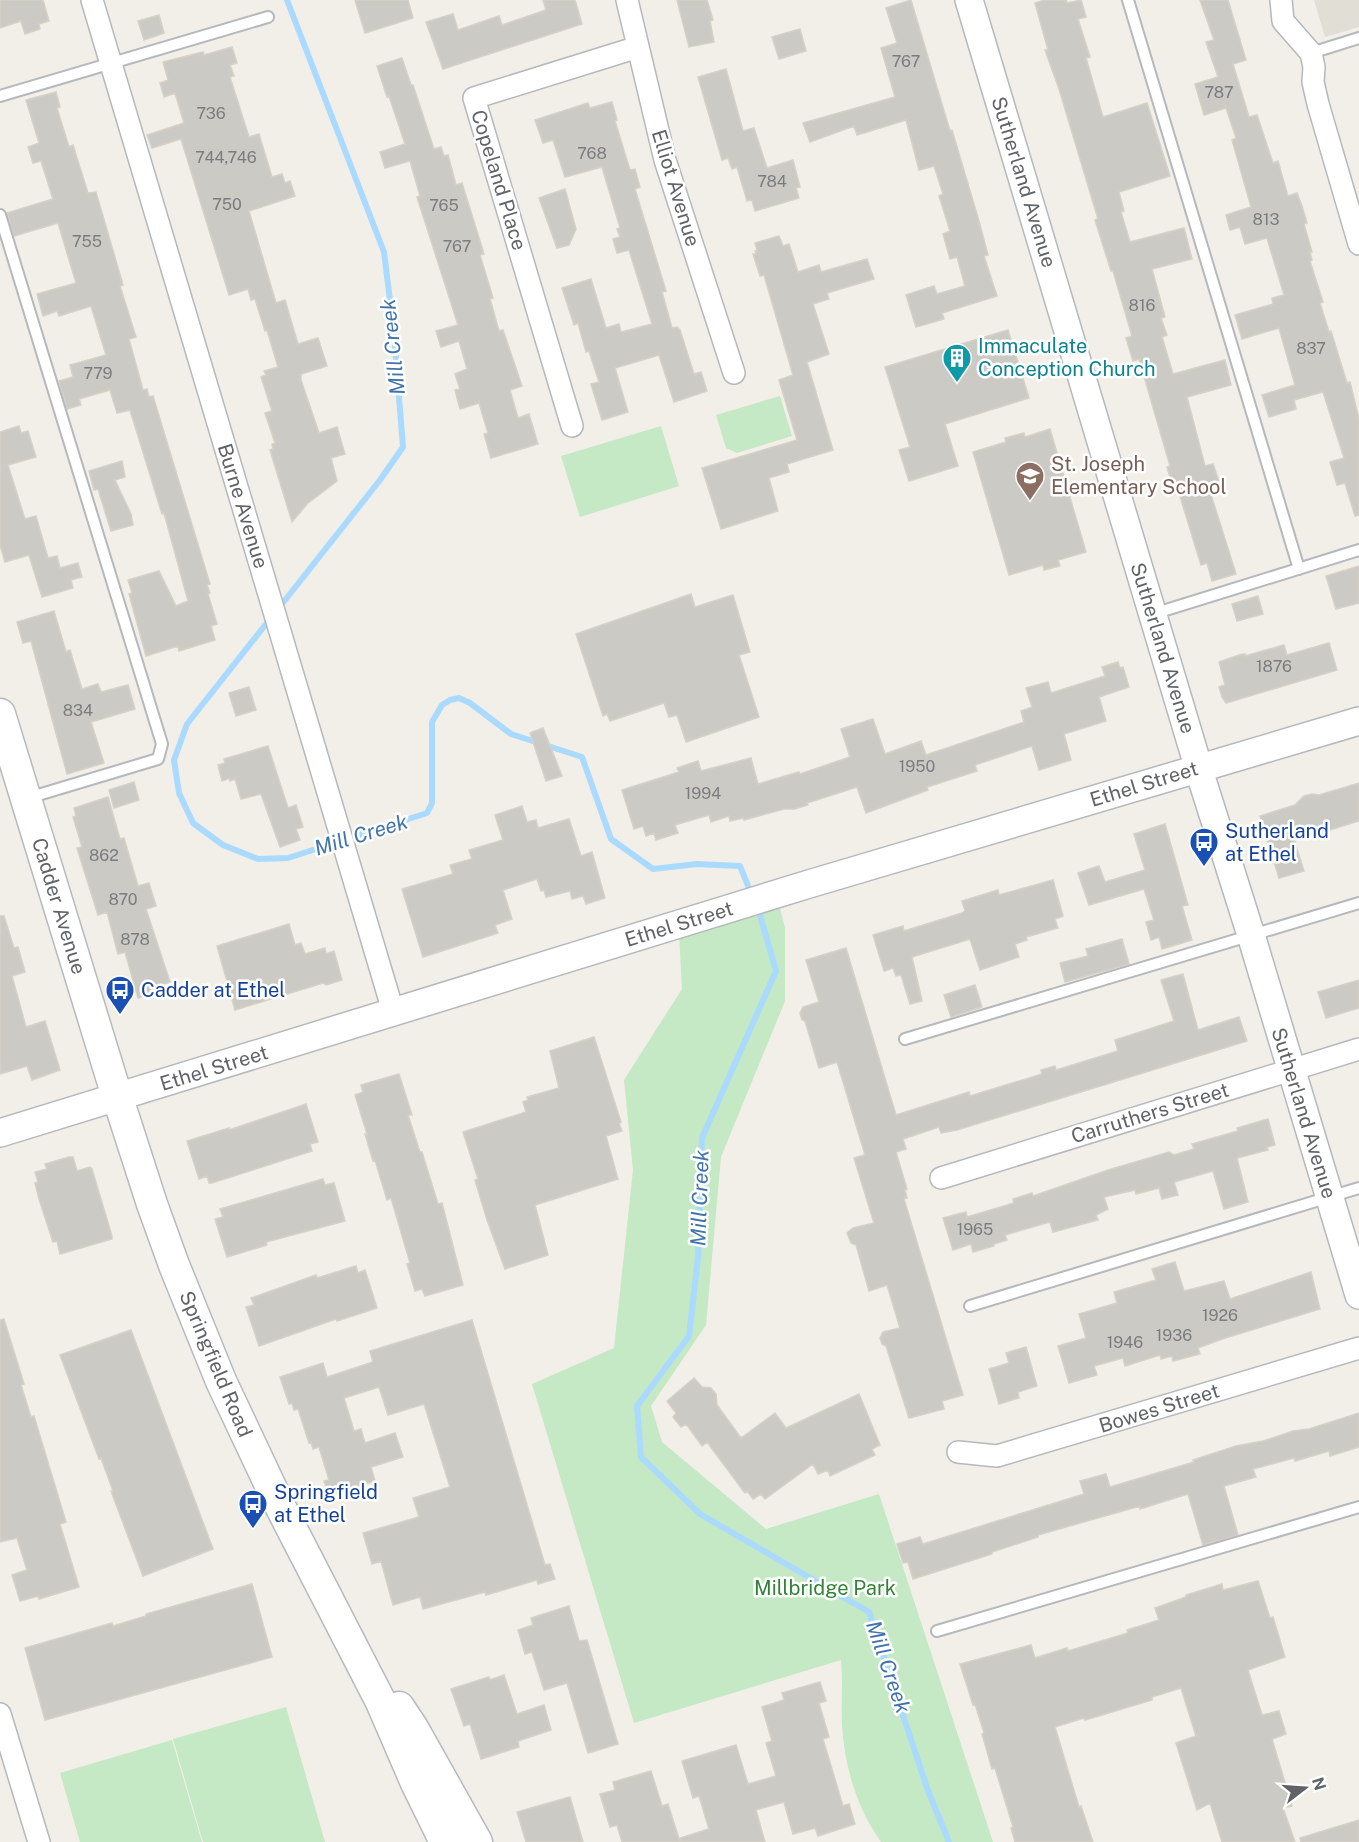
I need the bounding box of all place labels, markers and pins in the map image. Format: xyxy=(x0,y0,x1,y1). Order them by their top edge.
place label: Immaculate Conception Church xyxy=(978,334,1156,381)
building icon: Immaculate Conception Church xyxy=(941,342,973,384)
place label: St. Joseph Elementary School xyxy=(1051,452,1226,499)
school or university icon: St. Joseph Elementary School xyxy=(1014,460,1046,502)
place label: Sutherland at Ethel xyxy=(1225,819,1329,866)
bus stop icon: Sutherland at Ethel xyxy=(1188,826,1220,868)
bus stop icon: Cadder at Ethel xyxy=(104,974,136,1016)
place label: Cadder at Ethel xyxy=(141,978,285,1002)
place label: Springfield at Ethel xyxy=(274,1480,378,1527)
bus stop icon: Springfield at Ethel xyxy=(237,1488,269,1530)

